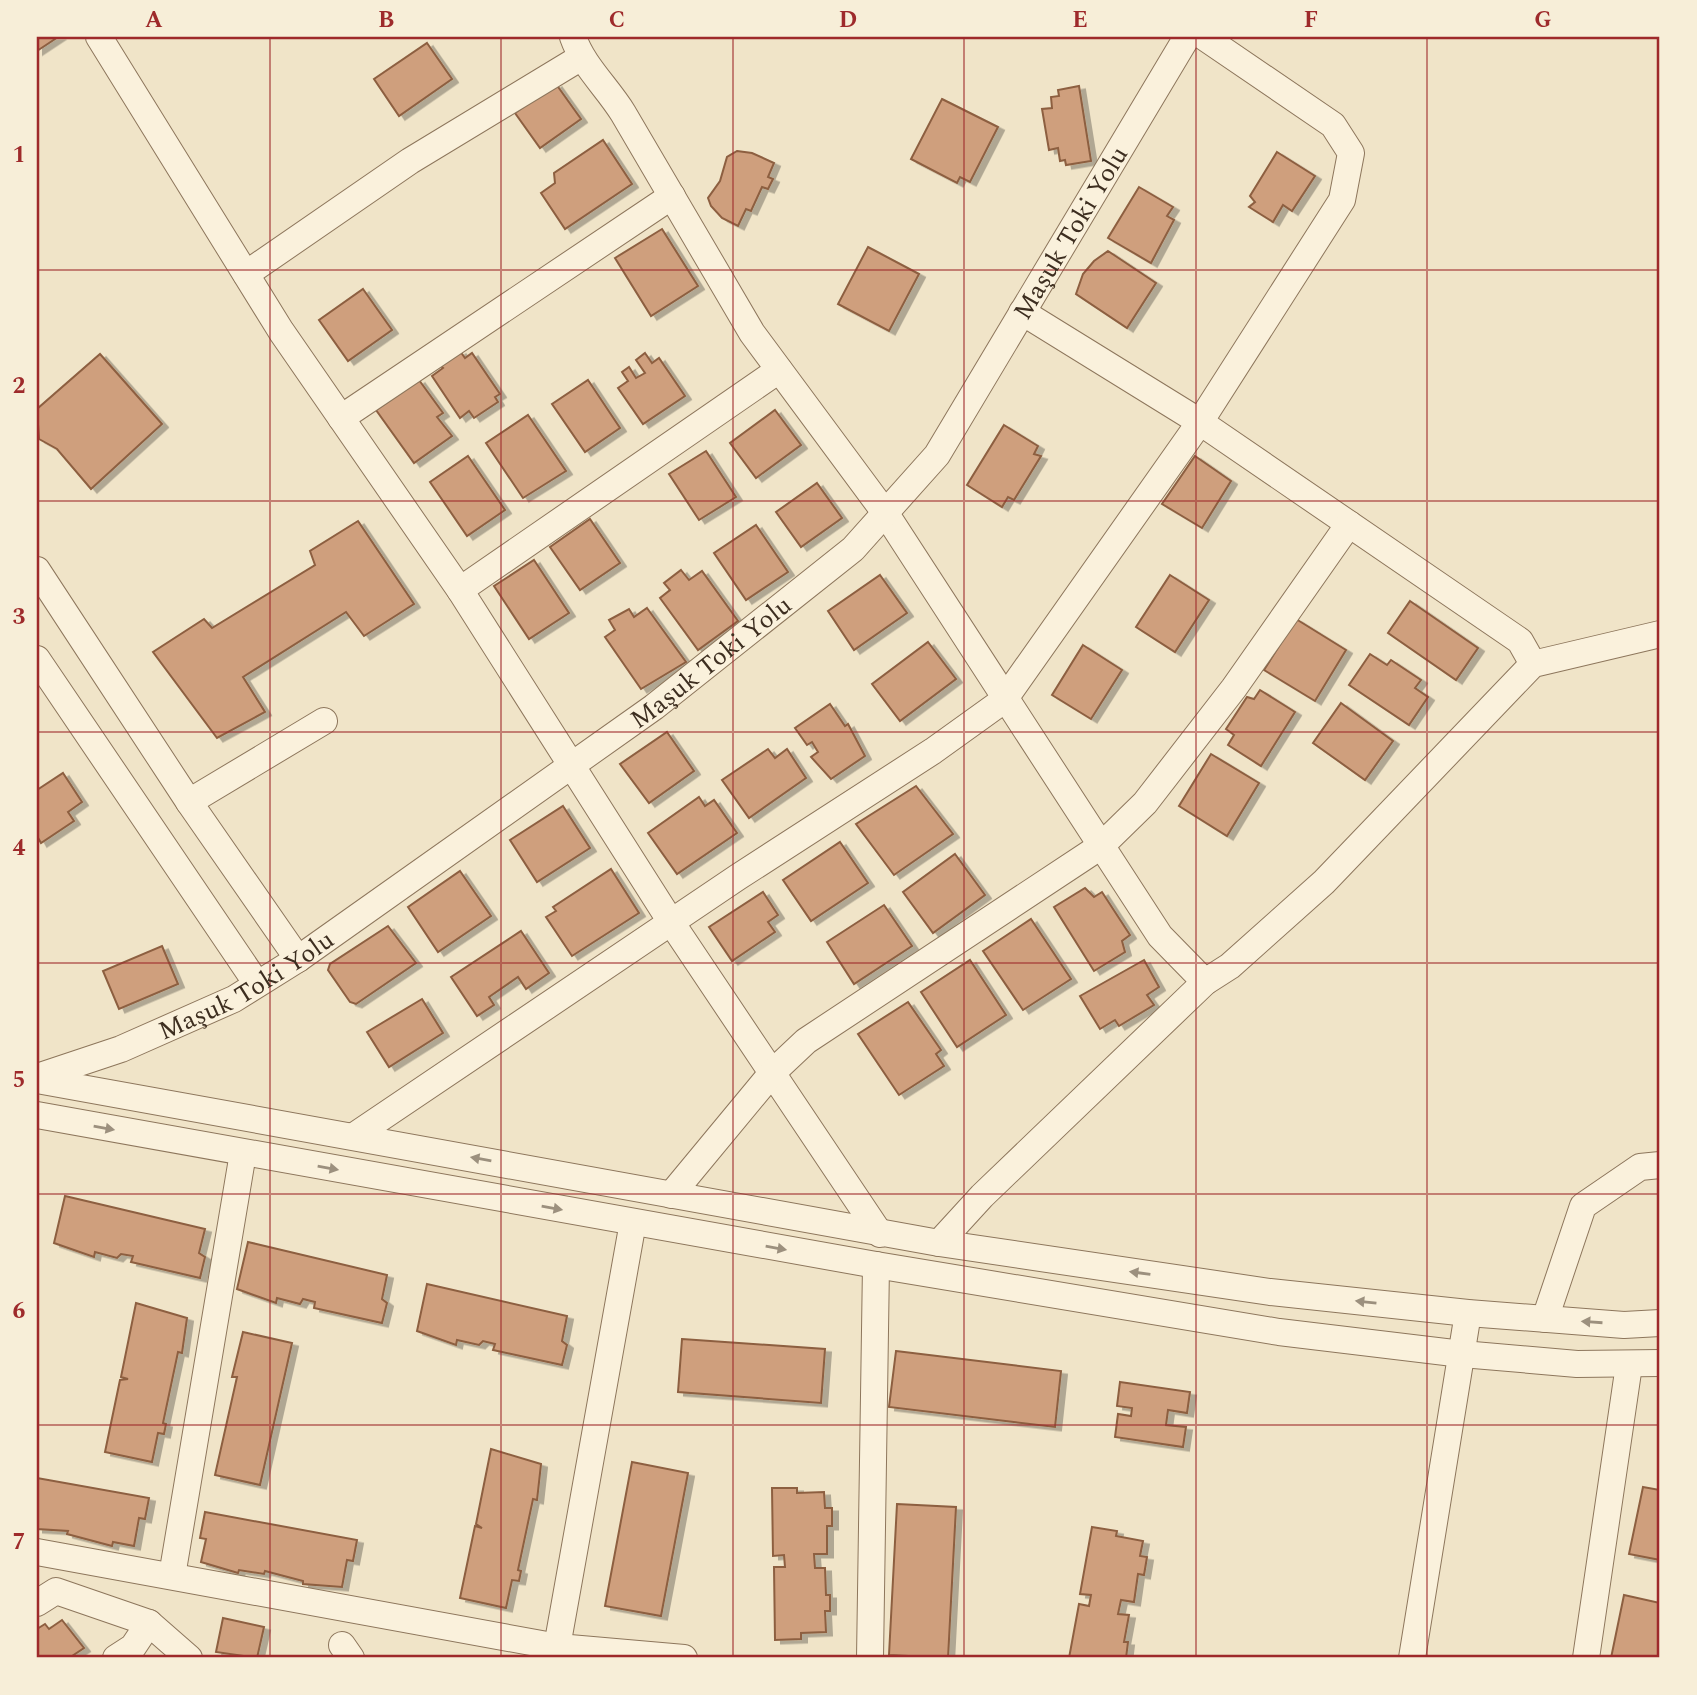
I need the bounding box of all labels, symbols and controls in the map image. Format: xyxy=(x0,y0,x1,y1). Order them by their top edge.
text: A xyxy=(145,3,163,38)
text: B xyxy=(378,3,394,38)
text: C xyxy=(609,3,625,38)
text: D xyxy=(839,3,857,38)
text: E xyxy=(1072,3,1088,38)
text: F xyxy=(1304,3,1318,38)
text: G xyxy=(1534,3,1552,38)
text: 1 xyxy=(13,138,25,173)
street label: Maşuk Toki Yolu xyxy=(1003,139,1138,328)
text: 2 xyxy=(13,369,26,404)
street label: Maşuk Toki Yolu xyxy=(622,586,801,739)
text: 3 xyxy=(13,600,26,635)
text: 4 xyxy=(13,831,26,866)
street label: Maşuk Toki Yolu xyxy=(152,921,343,1051)
text: 5 xyxy=(13,1063,25,1098)
one-way arrow xyxy=(93,1122,115,1133)
one-way arrow xyxy=(470,1153,492,1164)
one-way arrow xyxy=(317,1163,339,1174)
one-way arrow xyxy=(541,1203,563,1214)
one-way arrow xyxy=(765,1243,787,1254)
one-way arrow xyxy=(1129,1267,1151,1278)
text: 6 xyxy=(13,1294,26,1329)
one-way arrow xyxy=(1354,1296,1376,1307)
one-way arrow xyxy=(1581,1317,1603,1328)
text: 7 xyxy=(13,1525,25,1560)

